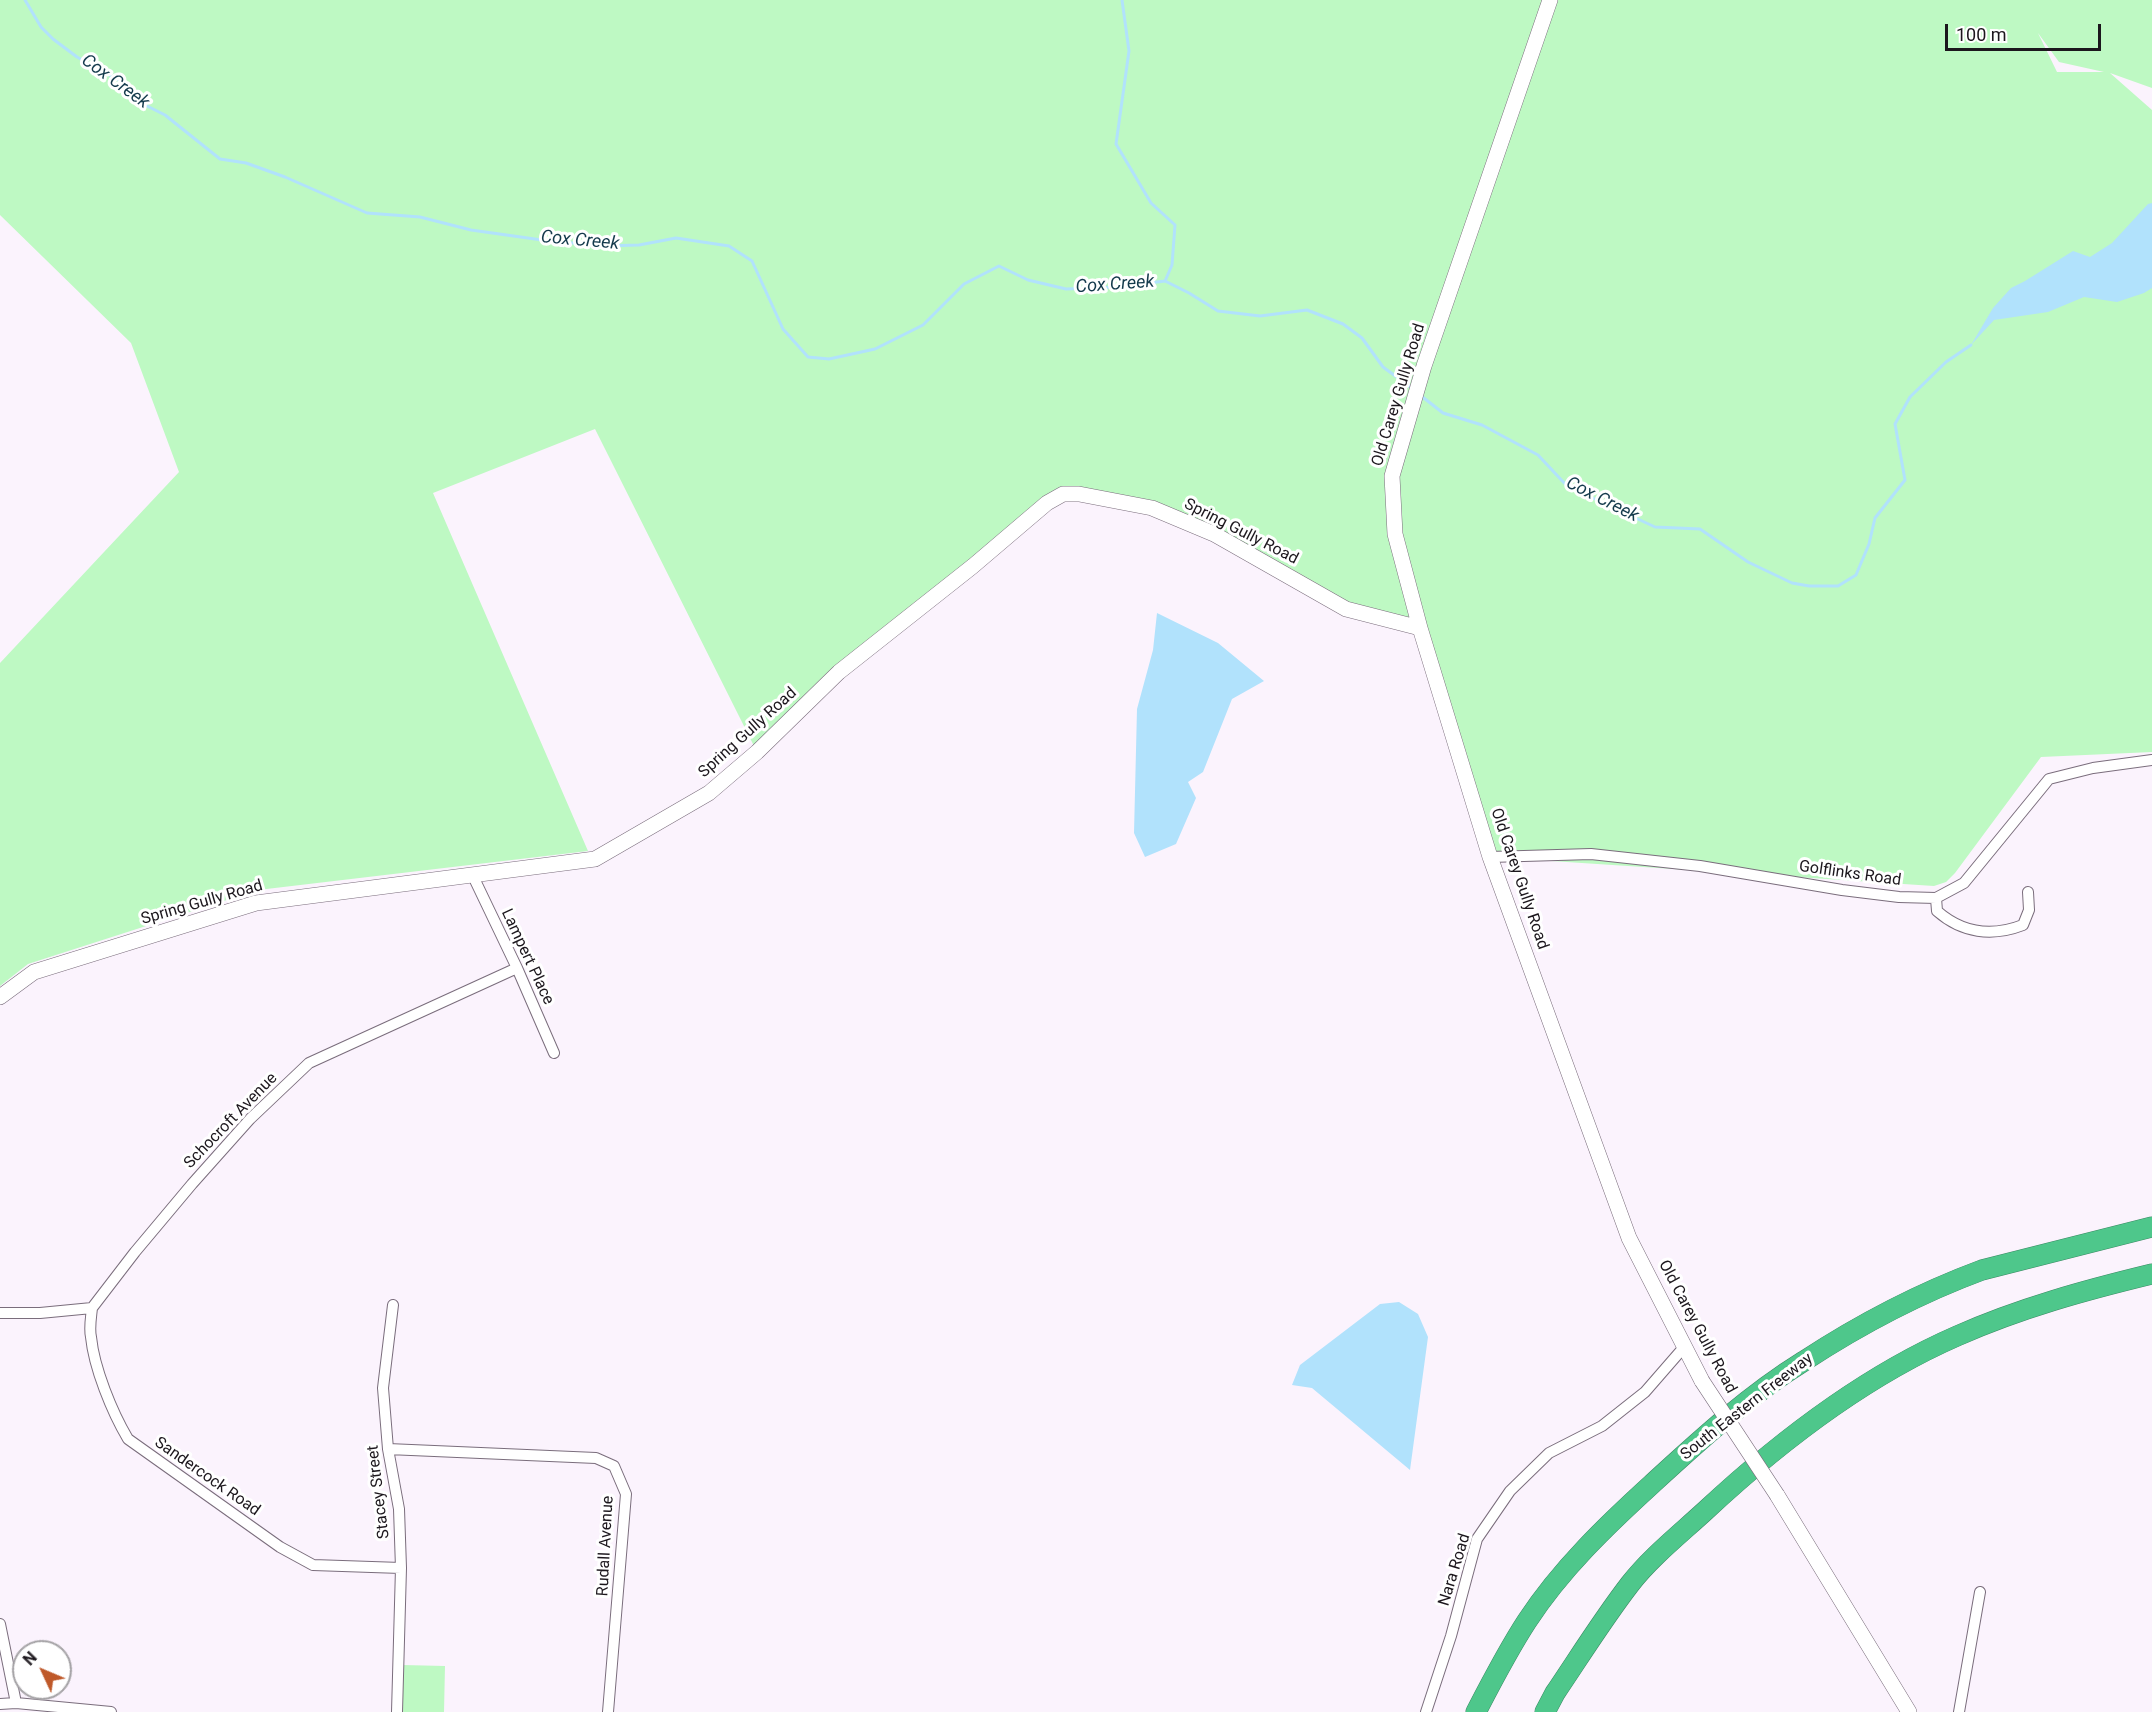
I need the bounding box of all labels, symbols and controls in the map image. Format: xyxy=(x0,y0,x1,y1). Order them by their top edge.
scale bar xyxy=(1948,12,2104,50)
text: 100 m xyxy=(1956,24,2007,45)
water label: Cox Creek xyxy=(77,50,153,114)
water label: Cox Creek xyxy=(540,227,620,255)
water label: Cox Creek xyxy=(1075,271,1155,299)
street label: Old Carey Gully Road xyxy=(1368,321,1430,469)
water label: Cox Creek xyxy=(1562,473,1642,527)
street label: Spring Gully Road xyxy=(1181,495,1301,569)
street label: Spring Gully Road xyxy=(695,684,801,782)
street label: Old Carey Gully Road xyxy=(1486,806,1552,952)
street label: Golflinks Road xyxy=(1798,857,1902,891)
street label: Spring Gully Road xyxy=(139,876,265,930)
street label: Lampert Place xyxy=(496,906,558,1008)
street label: Schocroft Avenue xyxy=(180,1069,282,1173)
street label: Old Carey Gully Road xyxy=(1654,1257,1740,1397)
street label: South Eastern Freeway xyxy=(1677,1349,1817,1465)
street label: Sandercock Road xyxy=(151,1433,263,1521)
street label: Stacey Street xyxy=(364,1444,394,1540)
street label: Rudall Avenue xyxy=(594,1495,618,1597)
street label: Nara Road xyxy=(1435,1532,1475,1608)
north arrow xyxy=(12,1640,72,1700)
text: N xyxy=(19,1648,41,1669)

